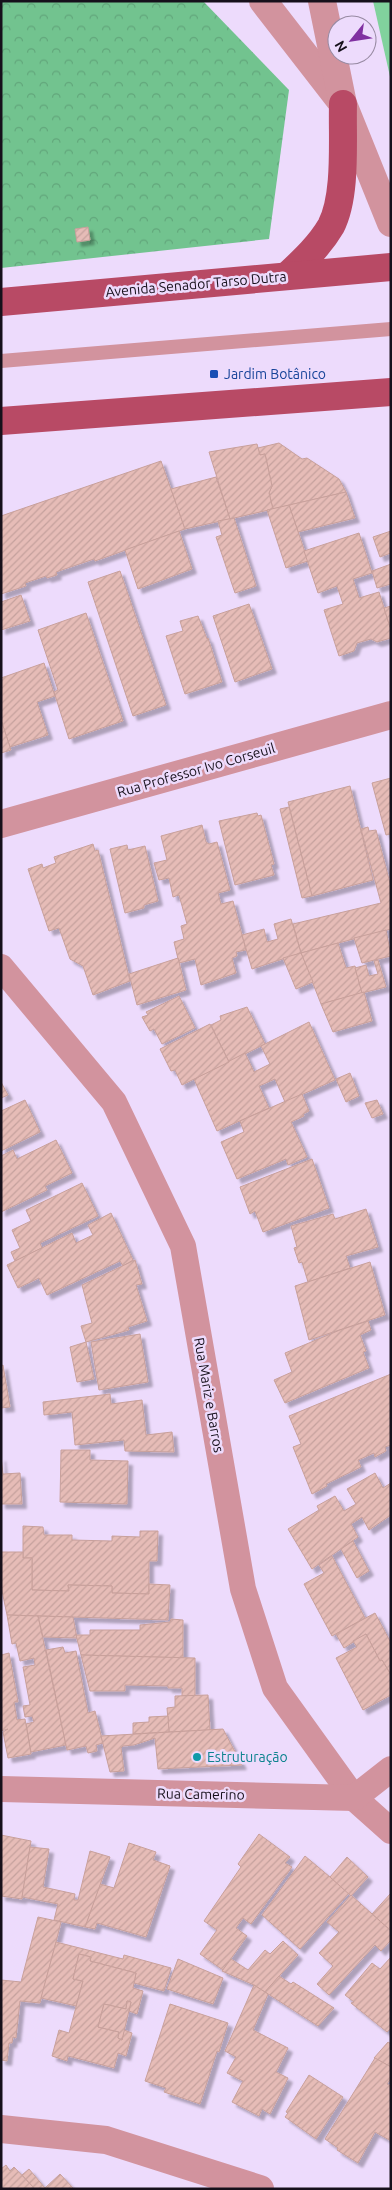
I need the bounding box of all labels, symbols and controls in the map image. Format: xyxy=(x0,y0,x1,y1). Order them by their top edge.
north arrow xyxy=(327,15,377,65)
text: N xyxy=(331,38,350,55)
street label: Avenida Senador Tarso Dutra xyxy=(105,268,287,300)
place label: Jardim Botânico xyxy=(224,366,326,382)
marker: Jardim Botânico xyxy=(208,368,220,380)
street label: Rua Professor Ivo Corseuil xyxy=(115,740,277,800)
street label: Rua Mariz e Barros xyxy=(191,1336,227,1454)
place label: Estruturação xyxy=(207,1749,288,1765)
marker: Estruturação xyxy=(191,1751,203,1763)
street label: Rua Camerino xyxy=(157,1785,245,1803)

